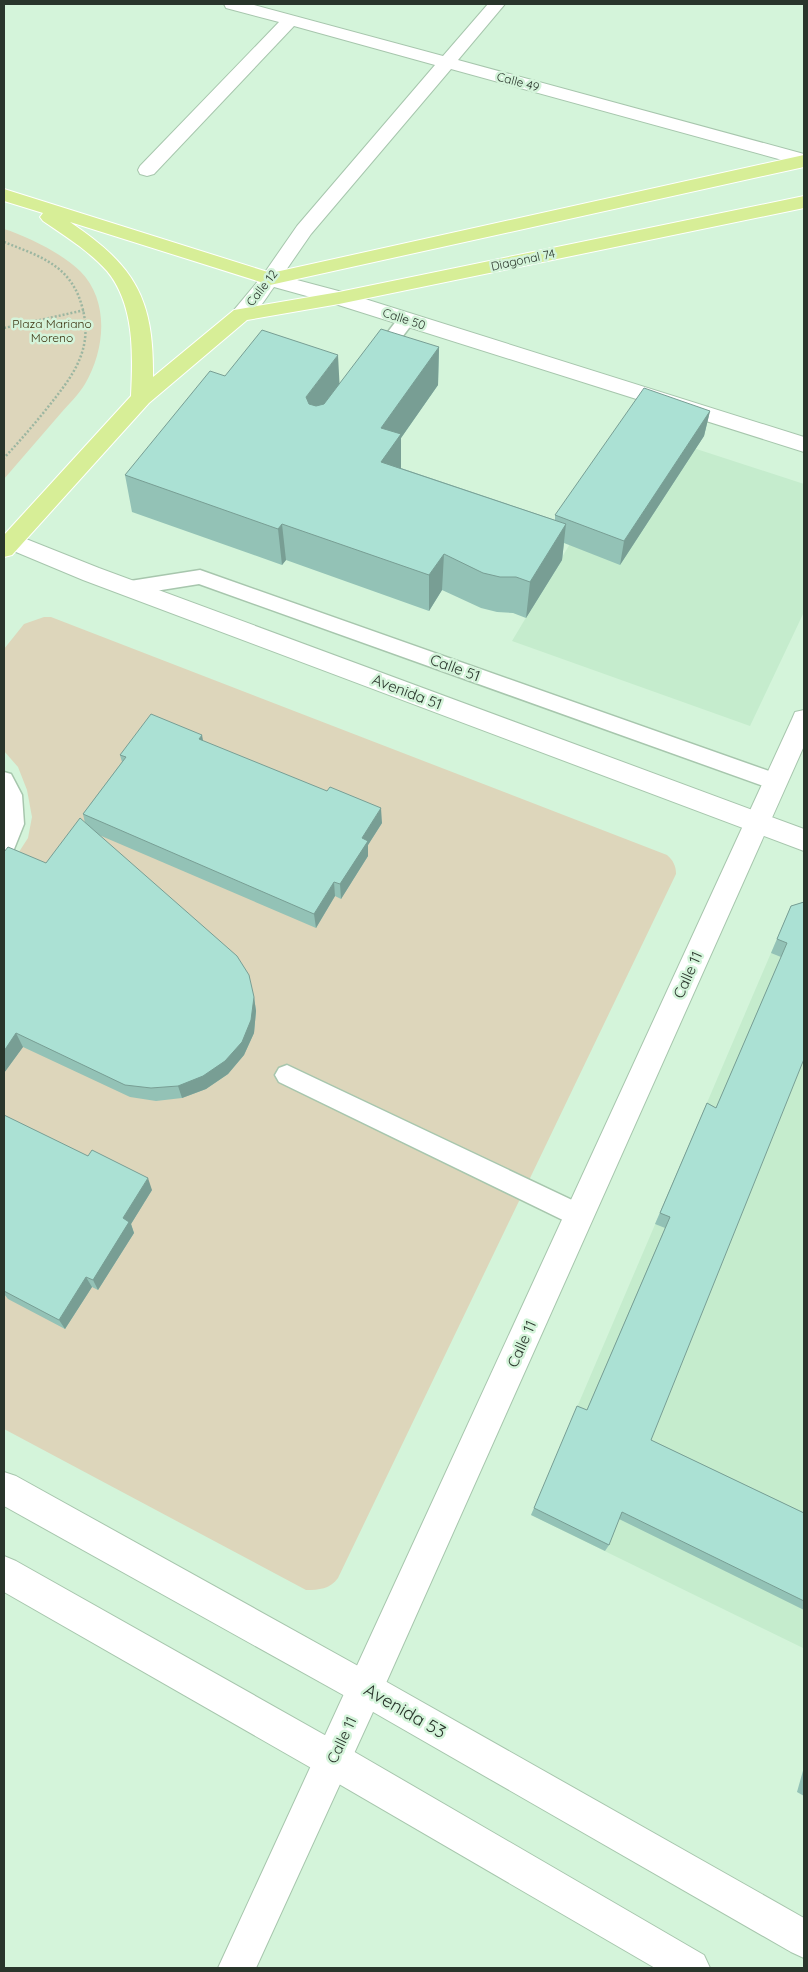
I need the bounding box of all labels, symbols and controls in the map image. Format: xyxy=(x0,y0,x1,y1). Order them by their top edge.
street label: Calle 49 xyxy=(495,69,541,94)
street label: Diagonal 74 xyxy=(489,245,556,274)
street label: Calle 12 xyxy=(243,266,281,309)
street label: Calle 50 xyxy=(381,305,428,332)
park label: Plaza Mariano Moreno xyxy=(12,316,92,345)
street label: Calle 51 xyxy=(428,650,483,685)
street label: Avenida 51 xyxy=(369,669,445,714)
street label: Calle 11 xyxy=(669,948,706,1001)
street label: Calle 11 xyxy=(503,1317,540,1370)
street label: Avenida 53 xyxy=(360,1678,450,1743)
street label: Calle 11 xyxy=(323,1713,361,1766)

